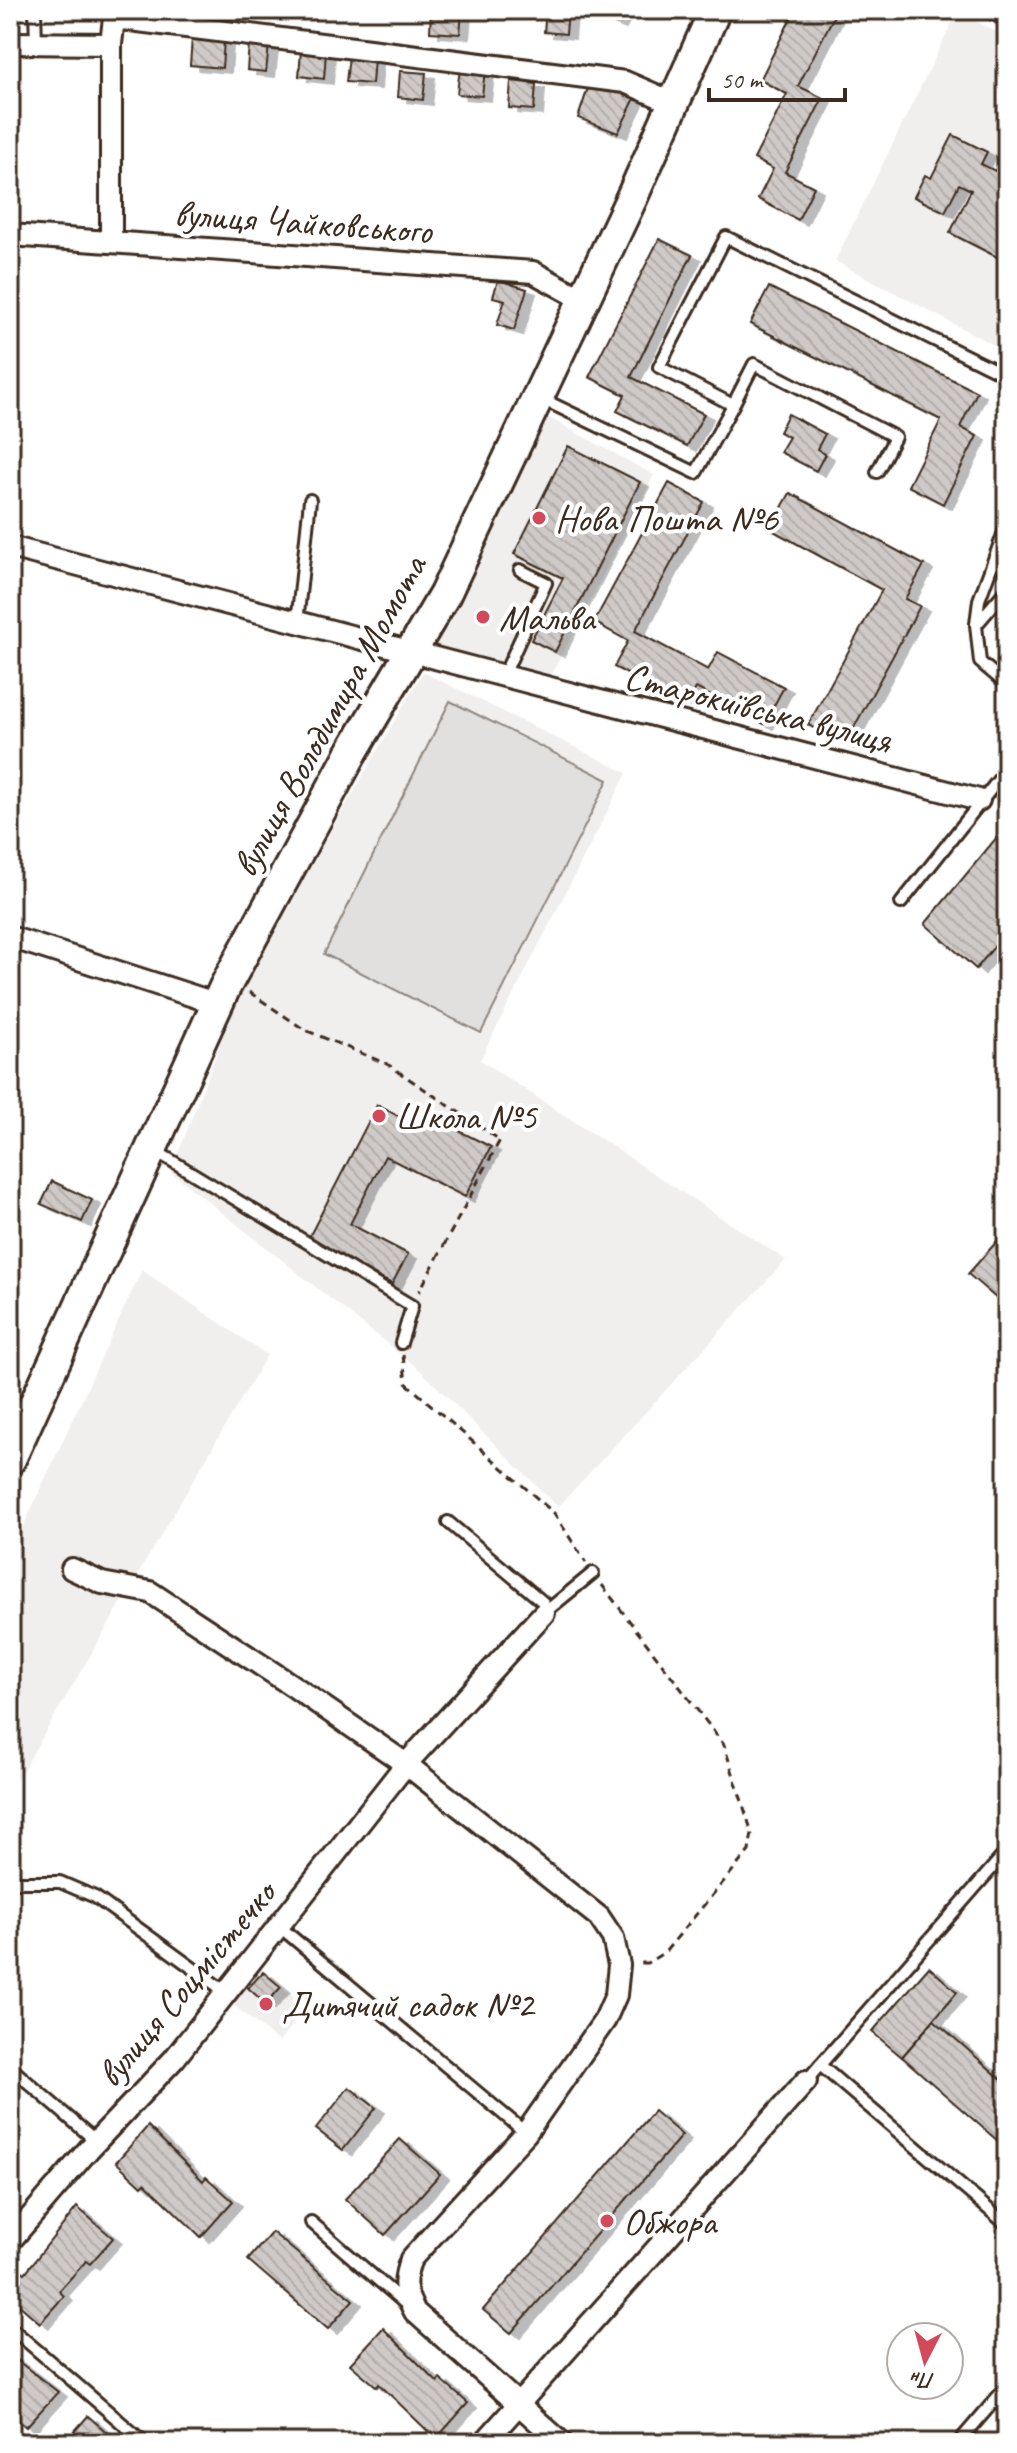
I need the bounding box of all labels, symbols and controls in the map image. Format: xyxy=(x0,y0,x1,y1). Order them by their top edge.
scale bar xyxy=(709,52,845,102)
text: 50 m xyxy=(721,65,764,95)
street label: вулиця Чайковського xyxy=(173,190,435,255)
place label: Нова Пошта №6 xyxy=(555,495,780,542)
marker: Нова Пошта №6 xyxy=(530,509,548,527)
street label: вулиця Володимира Момота xyxy=(221,545,438,885)
place label: Мальва xyxy=(499,594,597,641)
marker: Мальва xyxy=(474,608,492,626)
street label: Старокиївська вулиця xyxy=(620,652,897,764)
place label: Школа №5 xyxy=(395,1093,538,1140)
marker: Школа №5 xyxy=(370,1107,388,1125)
street label: вулиця Соцмістечко xyxy=(86,1869,288,2097)
place label: Дитячий садок №2 xyxy=(282,1981,536,2028)
marker: Дитячий садок №2 xyxy=(257,1995,275,2013)
place label: Обжора xyxy=(623,2198,719,2245)
marker: Обжора xyxy=(598,2212,616,2230)
north arrow xyxy=(885,2321,965,2401)
text: Пн xyxy=(909,2365,936,2395)

